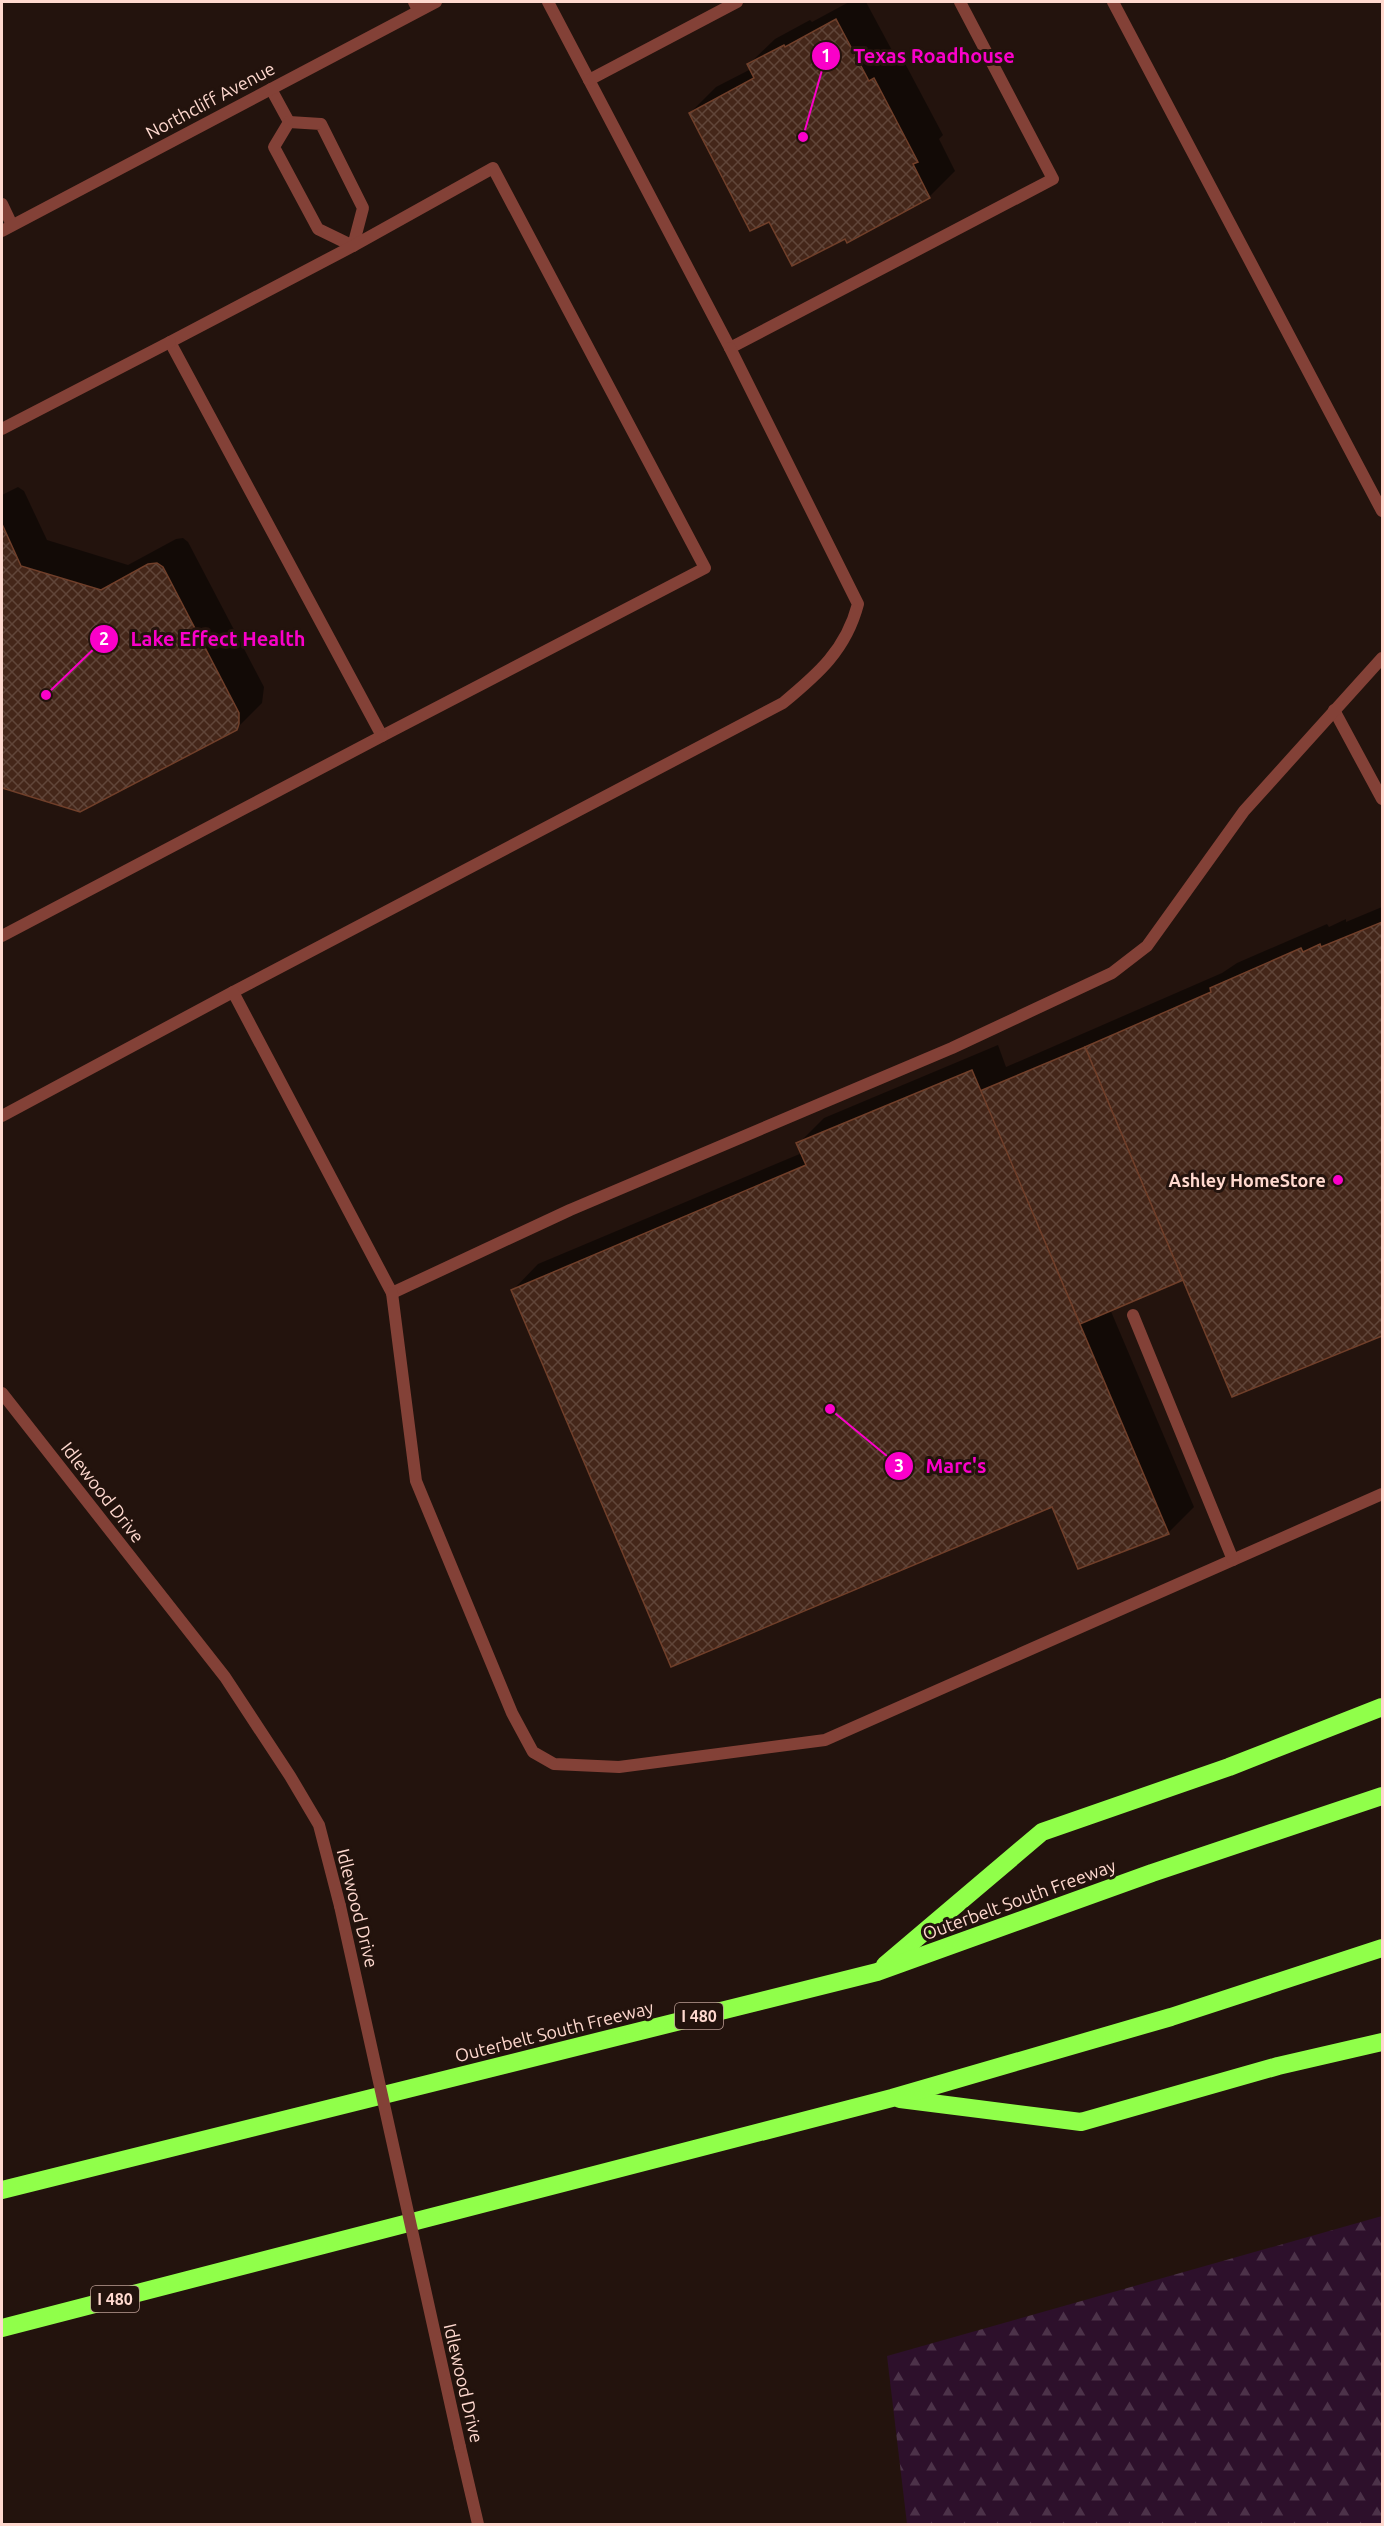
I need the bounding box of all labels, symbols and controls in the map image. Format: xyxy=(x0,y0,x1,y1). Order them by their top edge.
callout: Texas Roadhouse xyxy=(811,37,1027,75)
text: Texas Roadhouse xyxy=(853,44,1015,67)
text: 1 xyxy=(821,45,831,65)
street label: Northcliff Avenue xyxy=(142,57,278,143)
callout: Lake Effect Health xyxy=(89,620,318,658)
text: Lake Effect Health xyxy=(130,627,306,650)
text: 2 xyxy=(99,628,109,648)
place label: Ashley HomeStore xyxy=(1169,1170,1326,1190)
marker: Ashley HomeStore xyxy=(1331,1173,1345,1187)
street label: Idlewood Drive xyxy=(58,1438,148,1546)
callout: Marc's xyxy=(884,1447,998,1485)
text: Marc's xyxy=(926,1454,986,1477)
text: 3 xyxy=(894,1455,904,1475)
street label: Idlewood Drive xyxy=(334,1846,382,1970)
street label: Outerbelt South Freeway xyxy=(920,1855,1118,1943)
street label: Outerbelt South Freeway xyxy=(453,1997,656,2065)
road number: I 480 xyxy=(675,2003,723,2029)
road number: I 480 xyxy=(91,2286,139,2312)
street label: Idlewood Drive xyxy=(441,2321,487,2445)

